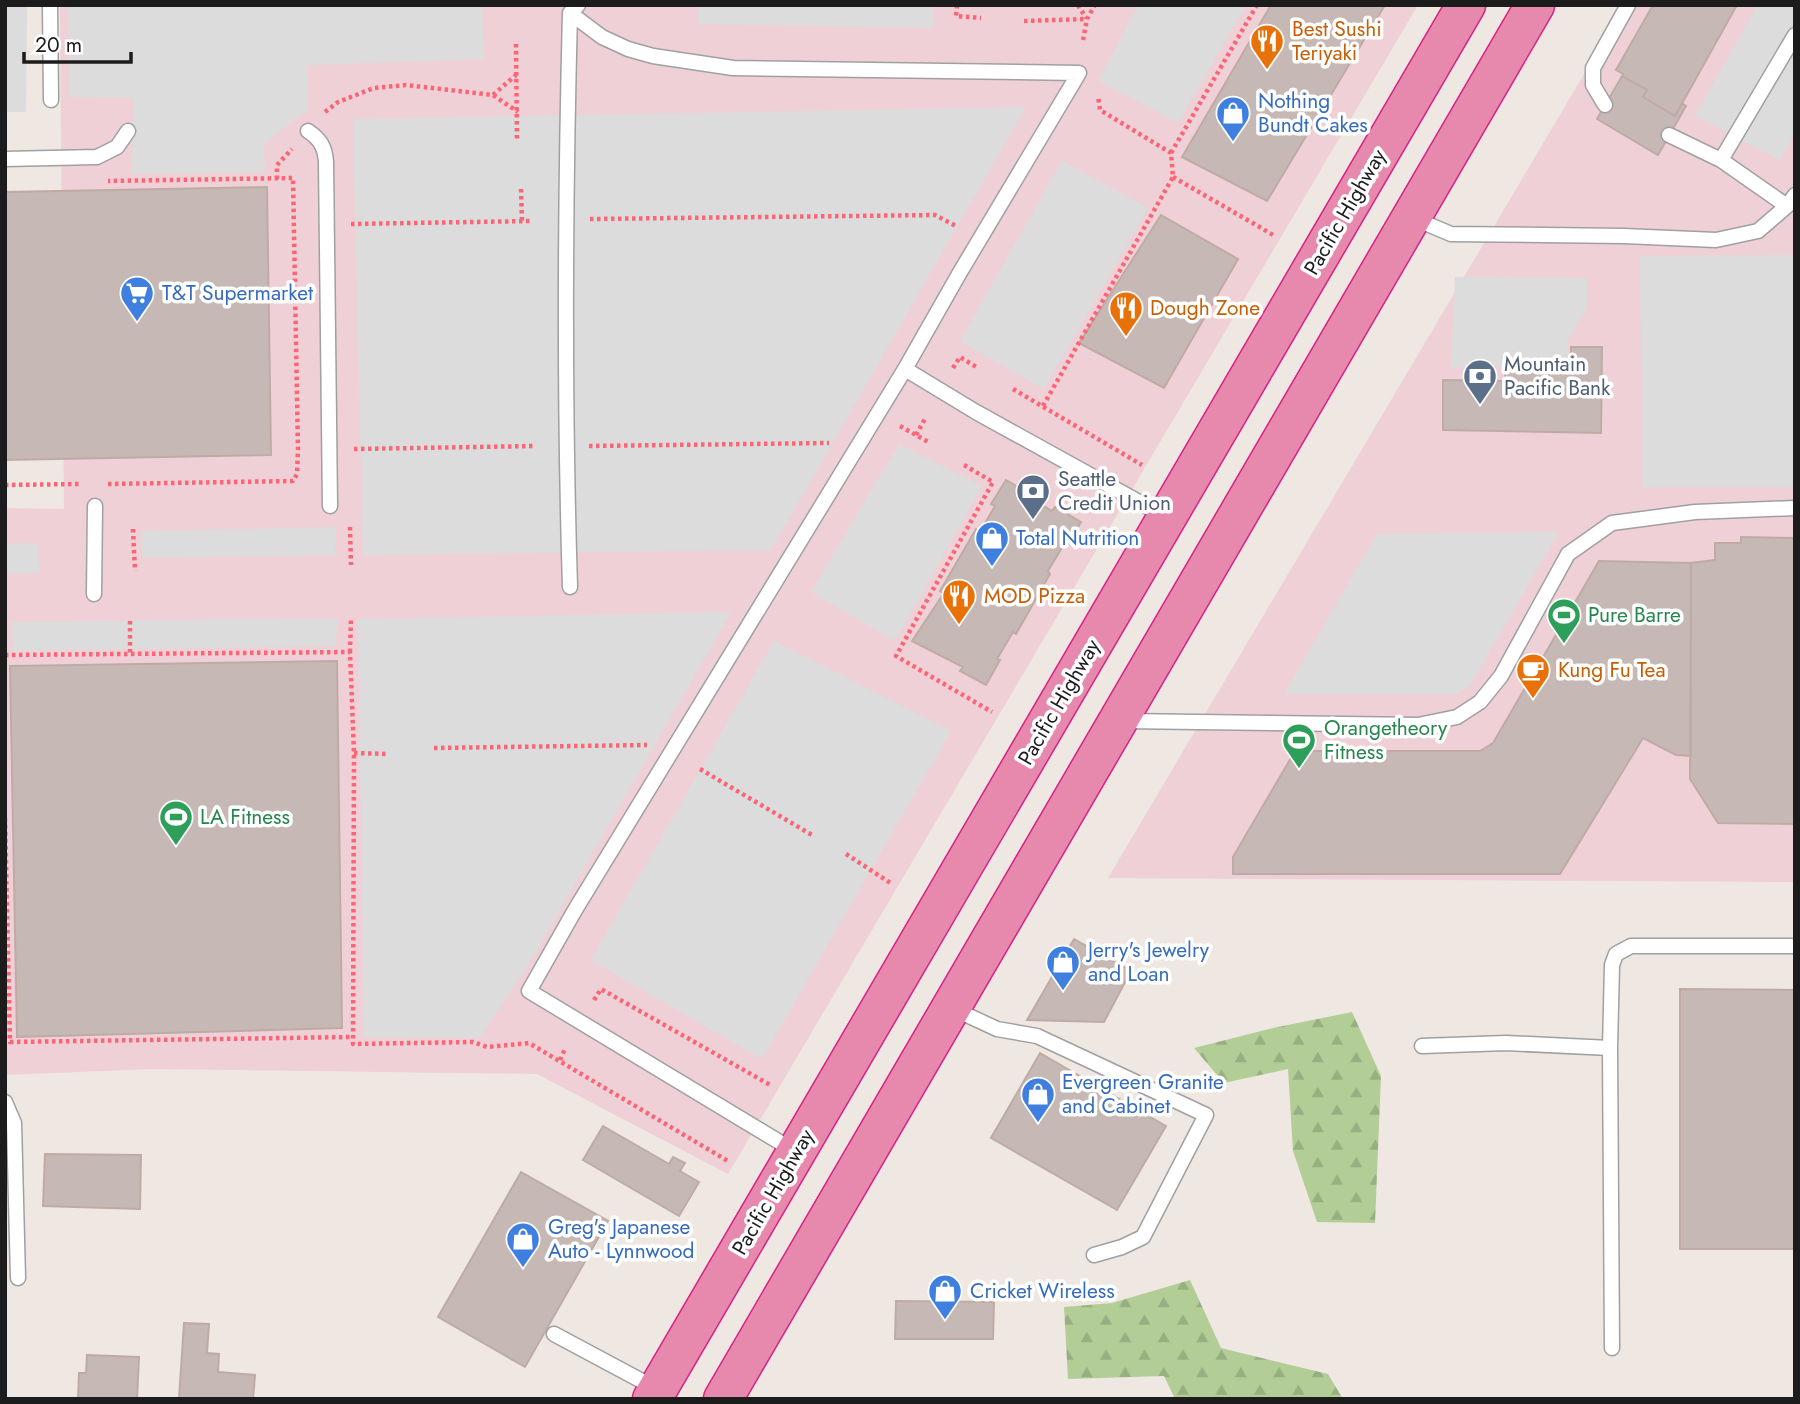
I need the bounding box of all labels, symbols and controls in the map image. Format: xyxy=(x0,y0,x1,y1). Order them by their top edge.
place label: Best Sushi Teriyaki xyxy=(1292,14,1382,68)
scale bar xyxy=(24,21,131,65)
restaurant icon: Best Sushi Teriyaki xyxy=(1248,22,1286,71)
text: 20 m xyxy=(35,30,82,60)
place label: Nothing Bundt Cakes xyxy=(1258,86,1368,140)
shop icon: Nothing Bundt Cakes xyxy=(1214,94,1252,143)
street label: Pacific Highway xyxy=(1297,143,1394,281)
supermarket icon: T&T Supermarket xyxy=(118,274,156,323)
place label: T&T Supermarket xyxy=(162,278,313,308)
restaurant icon: Dough Zone xyxy=(1107,289,1145,338)
place label: Dough Zone xyxy=(1150,293,1260,323)
place label: Mountain Pacific Bank xyxy=(1504,349,1611,403)
bank icon: Mountain Pacific Bank xyxy=(1461,357,1499,406)
place label: Seattle Credit Union xyxy=(1058,464,1171,518)
bank icon: Seattle Credit Union xyxy=(1014,472,1052,521)
shop icon: Total Nutrition xyxy=(973,519,1011,568)
place label: Total Nutrition xyxy=(1016,523,1139,553)
restaurant icon: MOD Pizza xyxy=(940,577,978,626)
place label: MOD Pizza xyxy=(984,581,1085,611)
sports icon: Pure Barre xyxy=(1545,596,1583,645)
place label: Pure Barre xyxy=(1588,600,1681,630)
street label: Pacific Highway xyxy=(1011,633,1108,771)
cafe icon: Kung Fu Tea xyxy=(1514,651,1552,700)
place label: Kung Fu Tea xyxy=(1558,655,1666,685)
place label: Orangetheory Fitness xyxy=(1324,713,1448,767)
sports icon: Orangetheory Fitness xyxy=(1280,721,1318,770)
sports icon: LA Fitness xyxy=(157,798,195,847)
place label: LA Fitness xyxy=(200,802,290,832)
place label: Jerry's Jewelry and Loan xyxy=(1085,935,1210,989)
shop icon: Jerry's Jewelry and Loan xyxy=(1044,943,1082,992)
place label: Evergreen Granite and Cabinet xyxy=(1062,1067,1224,1121)
shop icon: Evergreen Granite and Cabinet xyxy=(1019,1075,1057,1124)
street label: Pacific Highway xyxy=(725,1123,822,1261)
place label: Greg's Japanese Auto - Lynnwood xyxy=(548,1212,694,1266)
shop icon: Greg's Japanese Auto - Lynnwood xyxy=(504,1220,542,1269)
shop icon: Cricket Wireless xyxy=(926,1272,964,1321)
place label: Cricket Wireless xyxy=(970,1276,1115,1306)

